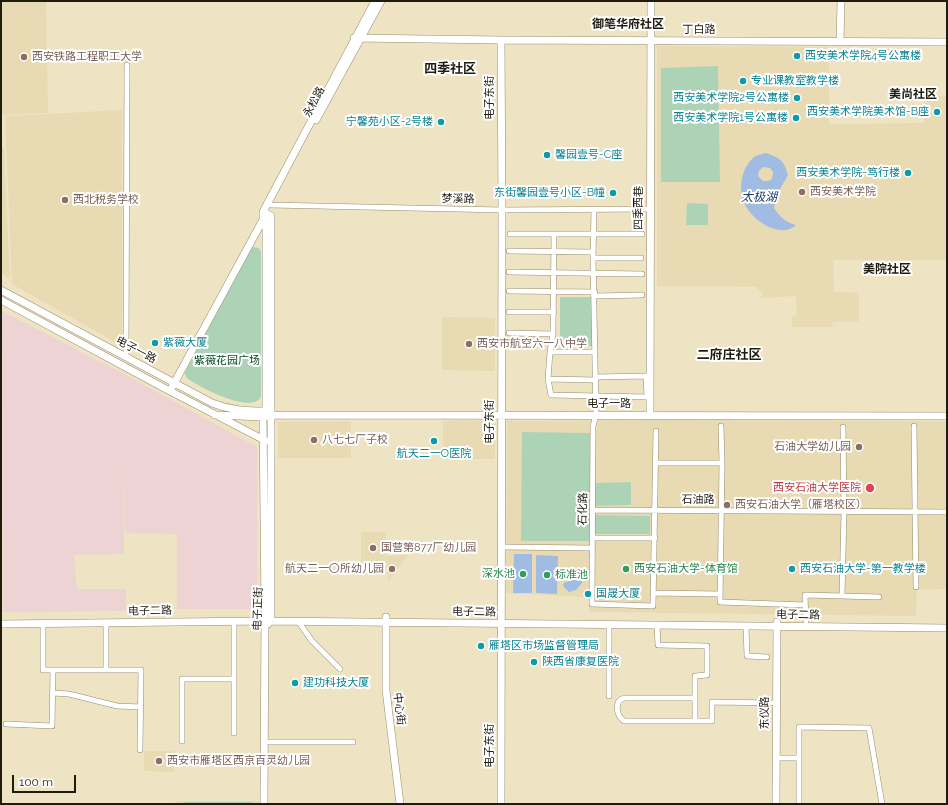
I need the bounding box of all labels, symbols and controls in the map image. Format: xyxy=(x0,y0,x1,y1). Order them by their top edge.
district label: 御笔华府社区 xyxy=(592,17,664,31)
street label: 丁白路 xyxy=(683,23,715,37)
place label: 西安美术学院4号公寓楼 xyxy=(805,49,921,63)
place label: 西安铁路工程职工大学 xyxy=(32,50,142,64)
marker: 西安美术学院4号公寓楼 xyxy=(792,51,802,61)
marker: 西安铁路工程职工大学 xyxy=(19,52,29,62)
district label: 四季社区 xyxy=(424,61,476,77)
place label: 专业课教室教学楼 xyxy=(751,74,839,88)
street label: 电子东街 xyxy=(483,76,497,120)
marker: 专业课教室教学楼 xyxy=(738,76,748,86)
street label: 永松路 xyxy=(300,84,328,120)
district label: 美尚社区 xyxy=(889,87,937,101)
place label: 西安美术学院2号公寓楼 xyxy=(673,91,789,105)
marker: 西安美术学院2号公寓楼 xyxy=(792,93,802,103)
place label: 西安美术学院美术馆-B座 xyxy=(807,105,929,119)
marker: 西安美术学院美术馆-B座 xyxy=(932,107,942,117)
place label: 西安美术学院1号公寓楼 xyxy=(673,111,788,125)
marker: 西安美术学院1号公寓楼 xyxy=(791,113,801,123)
place label: 宁馨苑小区-2号楼 xyxy=(346,115,433,129)
marker: 宁馨苑小区-2号楼 xyxy=(436,117,446,127)
place label: 馨园壹号-C座 xyxy=(555,148,622,162)
marker: 馨园壹号-C座 xyxy=(542,150,552,160)
place label: 西安美术学院-笃行楼 xyxy=(796,166,900,180)
marker: 西安美术学院-笃行楼 xyxy=(903,168,913,178)
place label: 西安美术学院 xyxy=(810,185,876,199)
place label: 东街馨园壹号小区-B幢 xyxy=(494,186,605,200)
street label: 四季西巷 xyxy=(632,186,646,230)
marker: 西安美术学院 xyxy=(797,187,807,197)
marker: 东街馨园壹号小区-B幢 xyxy=(608,188,618,198)
water label: 太极湖 xyxy=(741,190,777,204)
street label: 梦溪路 xyxy=(441,192,475,206)
place label: 西北税务学校 xyxy=(73,193,139,207)
marker: 西北税务学校 xyxy=(60,195,70,205)
district label: 美院社区 xyxy=(863,262,911,276)
street label: 电子一路 xyxy=(113,334,159,366)
place label: 紫薇大厦 xyxy=(163,336,207,350)
place label: 西安市航空六一八中学 xyxy=(477,337,587,351)
marker: 紫薇大厦 xyxy=(150,338,160,348)
marker: 西安市航空六一八中学 xyxy=(464,339,474,349)
district label: 二府庄社区 xyxy=(697,347,761,363)
park label: 紫薇花园广场 xyxy=(194,354,260,368)
street label: 电子一路 xyxy=(587,397,631,411)
street label: 电子东街 xyxy=(483,400,497,444)
place label: 八七七厂子校 xyxy=(322,433,388,447)
marker: 八七七厂子校 xyxy=(309,435,319,445)
marker: 航天二一O医院 xyxy=(429,436,439,446)
place label: 石油大学幼儿园 xyxy=(774,440,851,454)
marker: 石油大学幼儿园 xyxy=(854,442,864,452)
place label: 航天二一O医院 xyxy=(397,447,471,461)
place label: 西安石油大学医院 xyxy=(773,481,861,495)
marker: 西安石油大学医院 xyxy=(864,482,876,494)
street label: 石化路 xyxy=(576,492,590,526)
street label: 石油路 xyxy=(682,493,714,507)
place label: 西安石油大学（雁塔校区） xyxy=(735,498,867,512)
marker: 西安石油大学（雁塔校区） xyxy=(722,500,732,510)
place label: 国营第877厂幼儿园 xyxy=(381,541,476,555)
marker: 国营第877厂幼儿园 xyxy=(368,543,378,553)
place label: 航天二一〇所幼儿园 xyxy=(285,562,384,576)
place label: 西安石油大学-体育馆 xyxy=(634,562,738,576)
place label: 西安石油大学-第一教学楼 xyxy=(800,562,926,576)
marker: 航天二一〇所幼儿园 xyxy=(387,564,397,574)
marker: 西安石油大学-体育馆 xyxy=(621,564,631,574)
marker: 西安石油大学-第一教学楼 xyxy=(787,564,797,574)
place label: 深水池 xyxy=(482,567,515,581)
place label: 标准池 xyxy=(555,568,588,582)
marker: 深水池 xyxy=(518,569,528,579)
marker: 标准池 xyxy=(542,570,552,580)
street label: 电子正街 xyxy=(251,587,265,631)
place label: 国晟大厦 xyxy=(596,587,640,601)
marker: 国晟大厦 xyxy=(583,589,593,599)
street label: 电子二路 xyxy=(128,604,172,618)
street label: 电子二路 xyxy=(452,605,496,619)
street label: 电子二路 xyxy=(776,608,820,622)
place label: 雁塔区市场监督管理局 xyxy=(489,639,599,653)
marker: 雁塔区市场监督管理局 xyxy=(476,641,486,651)
place label: 陕西省康复医院 xyxy=(542,655,619,669)
marker: 陕西省康复医院 xyxy=(529,657,539,667)
place label: 建功科技大厦 xyxy=(303,676,369,690)
marker: 建功科技大厦 xyxy=(290,678,300,688)
street label: 中心街 xyxy=(390,692,408,726)
street label: 东仪路 xyxy=(758,697,772,729)
street label: 电子东街 xyxy=(483,724,497,768)
place label: 西安市雁塔区西京百灵幼儿园 xyxy=(167,754,310,768)
marker: 西安市雁塔区西京百灵幼儿园 xyxy=(154,756,164,766)
scale bar xyxy=(14,767,78,793)
text: 100 m xyxy=(19,775,53,789)

